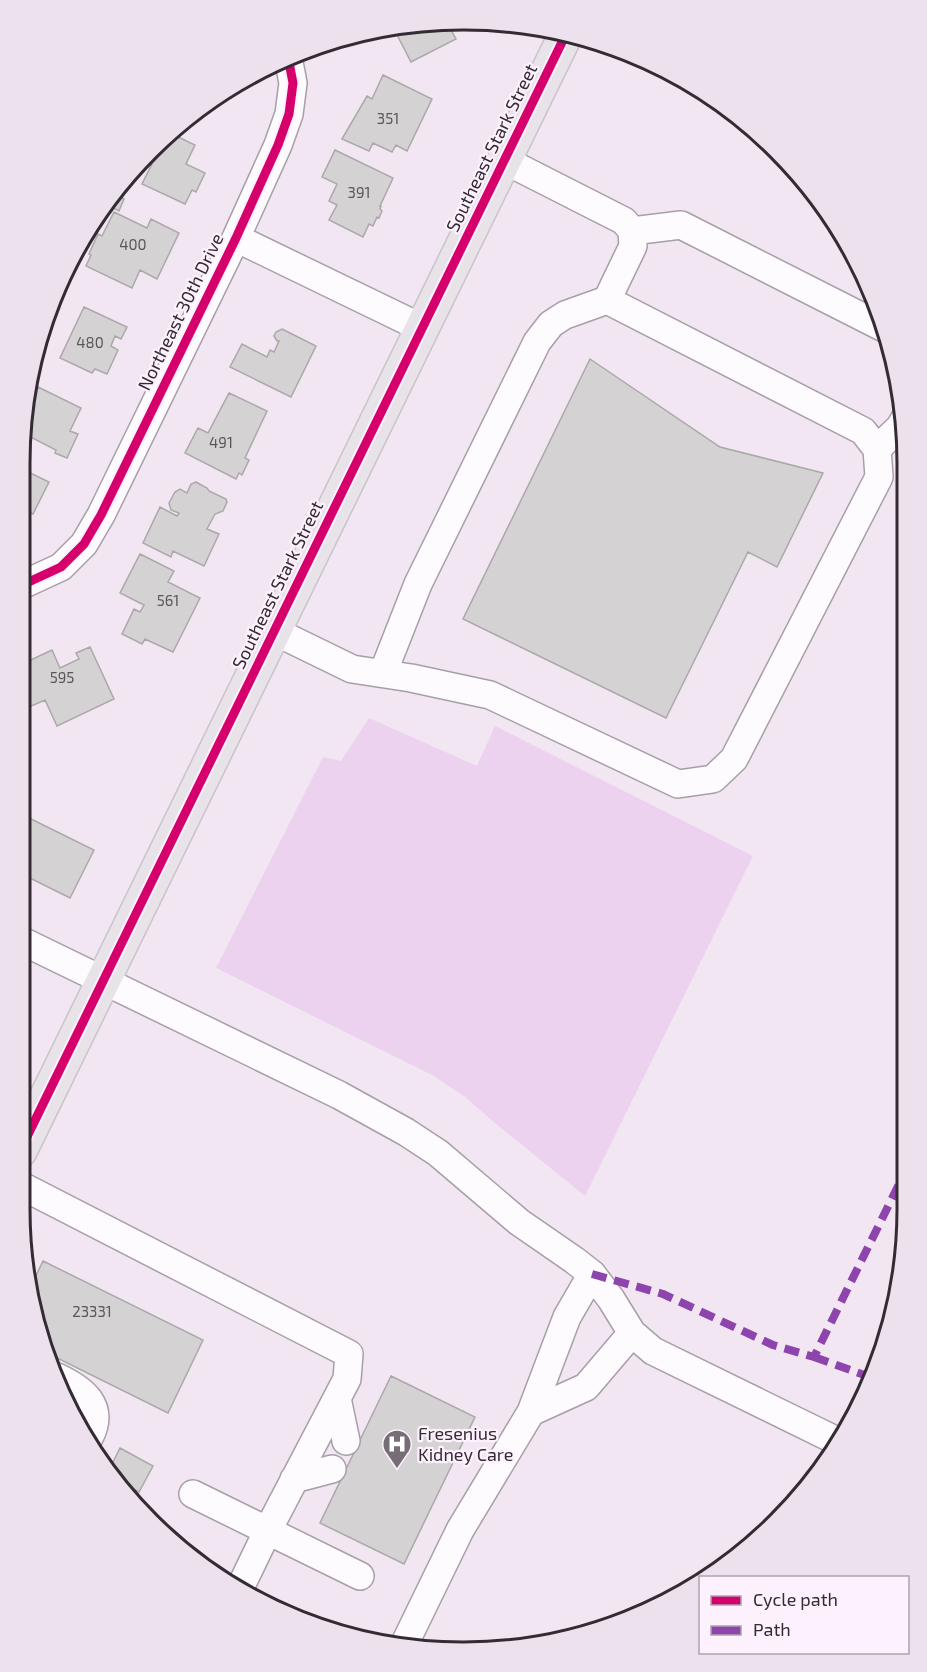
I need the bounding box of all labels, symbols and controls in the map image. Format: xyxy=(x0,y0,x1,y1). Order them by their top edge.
street label: Southeast Stark Street xyxy=(441,60,541,235)
house number: 351 xyxy=(377,109,399,127)
house number: 391 xyxy=(348,183,370,201)
street label: Northeast 30th Drive xyxy=(133,229,228,394)
house number: 400 xyxy=(119,235,147,253)
house number: 480 xyxy=(76,333,104,351)
house number: 491 xyxy=(209,433,233,451)
street label: Southeast Stark Street xyxy=(227,497,327,672)
house number: 561 xyxy=(157,591,179,609)
house number: 595 xyxy=(50,668,74,686)
house number: 23331 xyxy=(72,1302,112,1320)
place label: Fresenius Kidney Care xyxy=(418,1422,513,1465)
hospital icon: Fresenius Kidney Care xyxy=(381,1428,413,1470)
legend xyxy=(699,1576,909,1654)
text: Cycle path xyxy=(753,1588,838,1610)
text: Path xyxy=(753,1618,791,1640)

